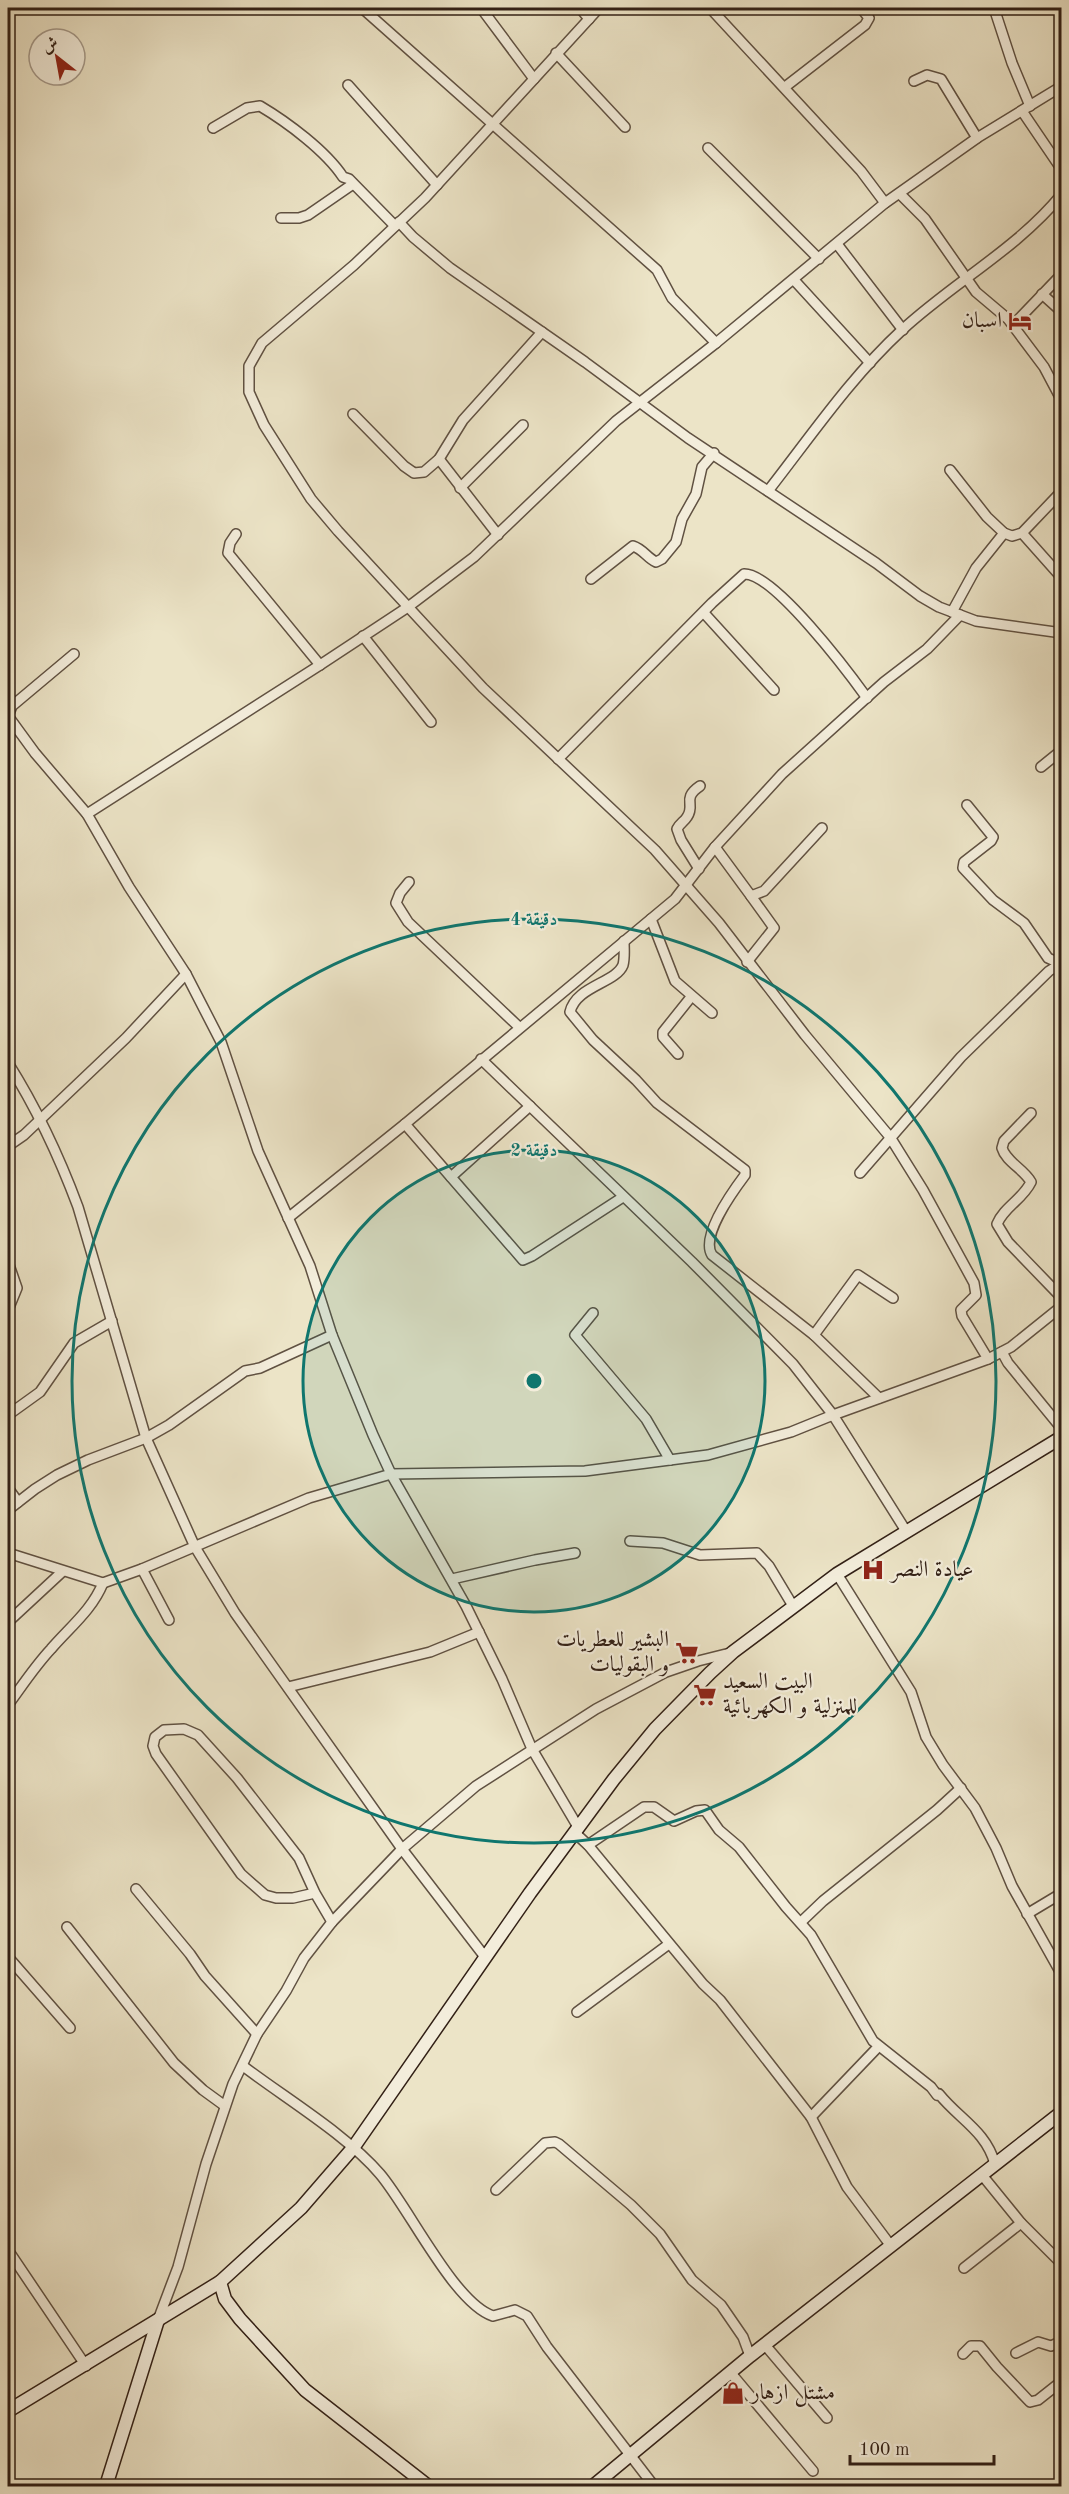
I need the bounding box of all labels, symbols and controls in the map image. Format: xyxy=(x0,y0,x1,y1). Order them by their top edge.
north arrow xyxy=(27,27,87,87)
text: ش xyxy=(39,35,61,57)
hotel icon: اسبان xyxy=(1007,308,1033,334)
place label: اسبان xyxy=(962,310,1002,333)
text: 4 دقيقة xyxy=(511,911,557,929)
text: 2 دقيقة xyxy=(511,1142,557,1160)
centre of rings xyxy=(524,1371,544,1391)
hospital icon: عيادة النصر xyxy=(860,1557,886,1583)
place label: عيادة النصر xyxy=(889,1559,973,1583)
place label: البشير للعطريات و البقوليات xyxy=(556,1629,669,1677)
supermarket icon: البشير للعطريات و البقوليات xyxy=(674,1640,700,1666)
place label: البيت السعيد للمنزلية و الكهربائية xyxy=(723,1671,857,1720)
supermarket icon: البيت السعيد للمنزلية و الكهربائية xyxy=(692,1682,718,1708)
shop icon: مشتل ازهار xyxy=(720,2380,746,2406)
place label: مشتل ازهار xyxy=(749,2382,835,2407)
scale bar xyxy=(850,2428,994,2466)
text: 100 m xyxy=(859,2441,910,2459)

